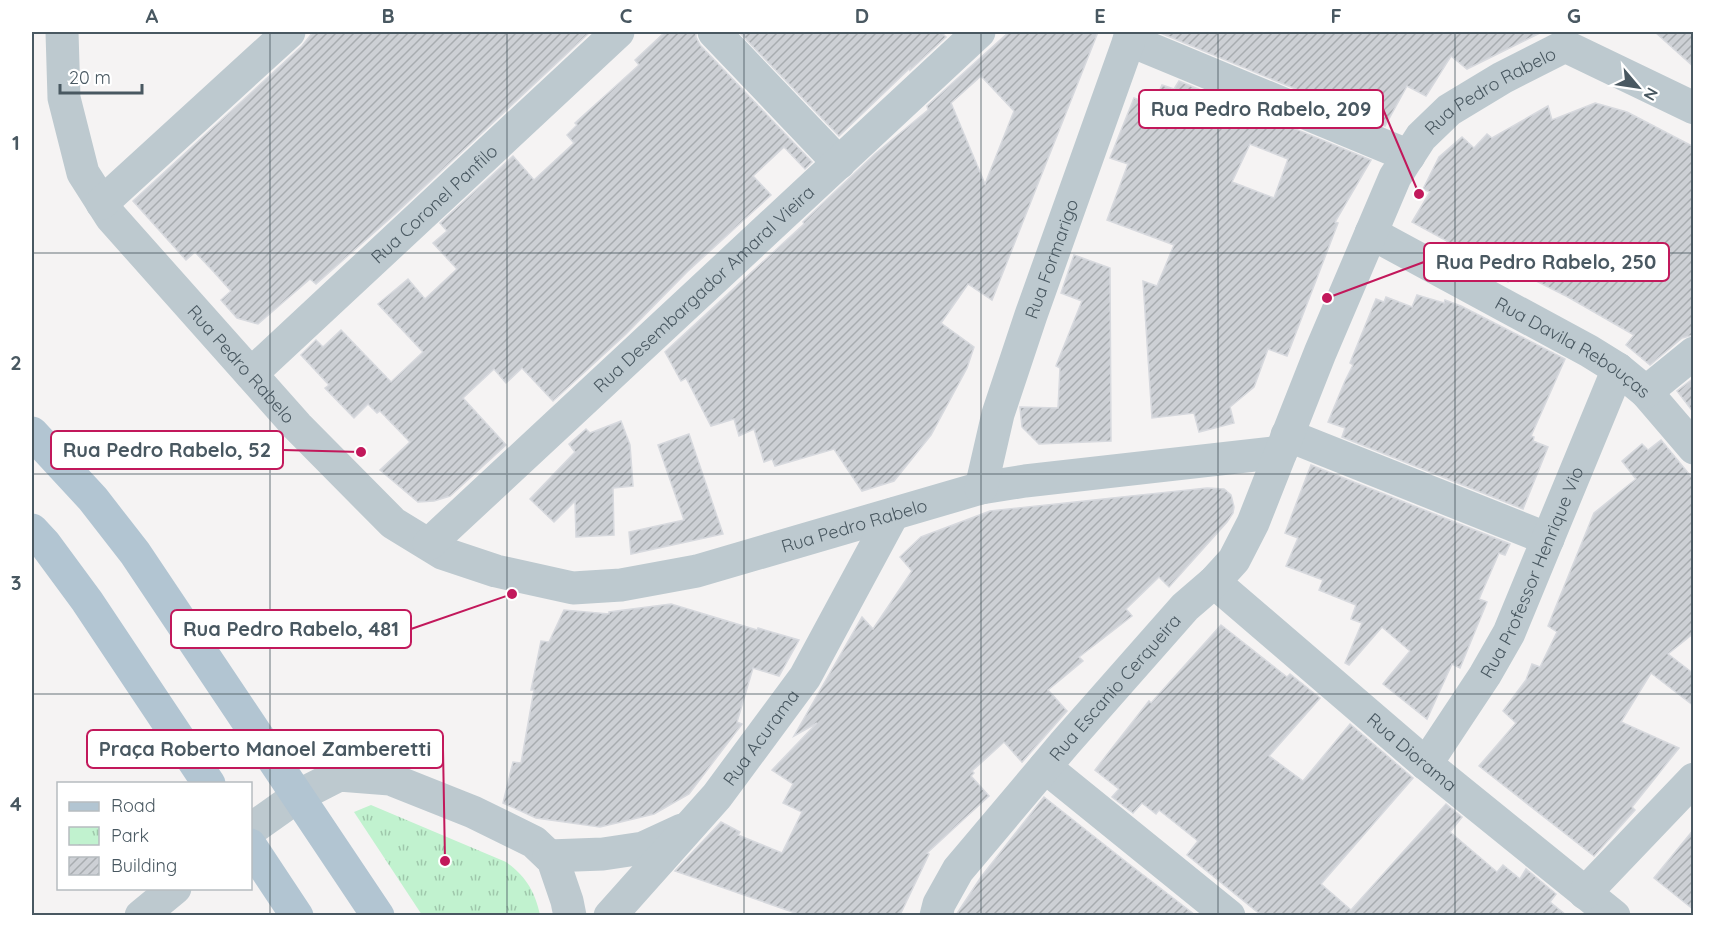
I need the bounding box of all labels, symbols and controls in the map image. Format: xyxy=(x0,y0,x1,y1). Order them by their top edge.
text: A xyxy=(146,3,159,28)
text: B xyxy=(381,3,395,28)
text: C xyxy=(620,3,633,28)
text: D xyxy=(855,3,869,28)
text: E xyxy=(1094,3,1106,28)
text: F xyxy=(1330,3,1342,28)
text: G xyxy=(1567,3,1581,28)
street label: Rua Pedro Rabelo xyxy=(1419,41,1559,139)
scale bar xyxy=(60,57,142,95)
north arrow xyxy=(1608,57,1668,117)
text: 20 m xyxy=(69,66,111,89)
text: N xyxy=(1640,84,1663,104)
callout: Rua Pedro Rabelo, 209 xyxy=(1139,90,1383,128)
text: Rua Pedro Rabelo, 209 xyxy=(1151,96,1371,121)
text: 1 xyxy=(12,130,20,155)
street label: Rua Coronel Panfilo xyxy=(366,139,502,268)
street label: Rua Desembargador Amaral Vieira xyxy=(588,180,819,397)
street label: Rua Formarigo xyxy=(1019,196,1083,322)
callout: Rua Pedro Rabelo, 250 xyxy=(1424,243,1669,281)
text: Rua Pedro Rabelo, 250 xyxy=(1436,249,1656,274)
street label: Rua Davila Rebouças xyxy=(1491,291,1655,403)
street label: Rua Pedro Rabelo xyxy=(183,300,300,428)
text: 2 xyxy=(10,350,22,375)
callout: Rua Pedro Rabelo, 52 xyxy=(51,431,283,469)
text: Rua Pedro Rabelo, 52 xyxy=(63,437,271,462)
street label: Rua Professor Henrique Vio xyxy=(1474,463,1588,682)
street label: Rua Pedro Rabelo xyxy=(778,493,930,557)
text: 3 xyxy=(11,570,21,595)
street label: Rua Escanio Cerqueira xyxy=(1044,609,1185,765)
callout: Rua Pedro Rabelo, 481 xyxy=(171,610,411,648)
text: Rua Pedro Rabelo, 481 xyxy=(183,616,399,641)
street label: Rua Acurama xyxy=(717,684,804,790)
street label: Rua Diorama xyxy=(1363,707,1462,796)
callout: Praça Roberto Manoel Zamberetti xyxy=(87,730,443,768)
text: Praça Roberto Manoel Zamberetti xyxy=(99,736,431,761)
legend xyxy=(57,782,252,890)
text: 4 xyxy=(10,791,22,816)
text: Road xyxy=(111,794,156,817)
text: Park xyxy=(111,824,149,847)
text: Building xyxy=(111,854,177,877)

